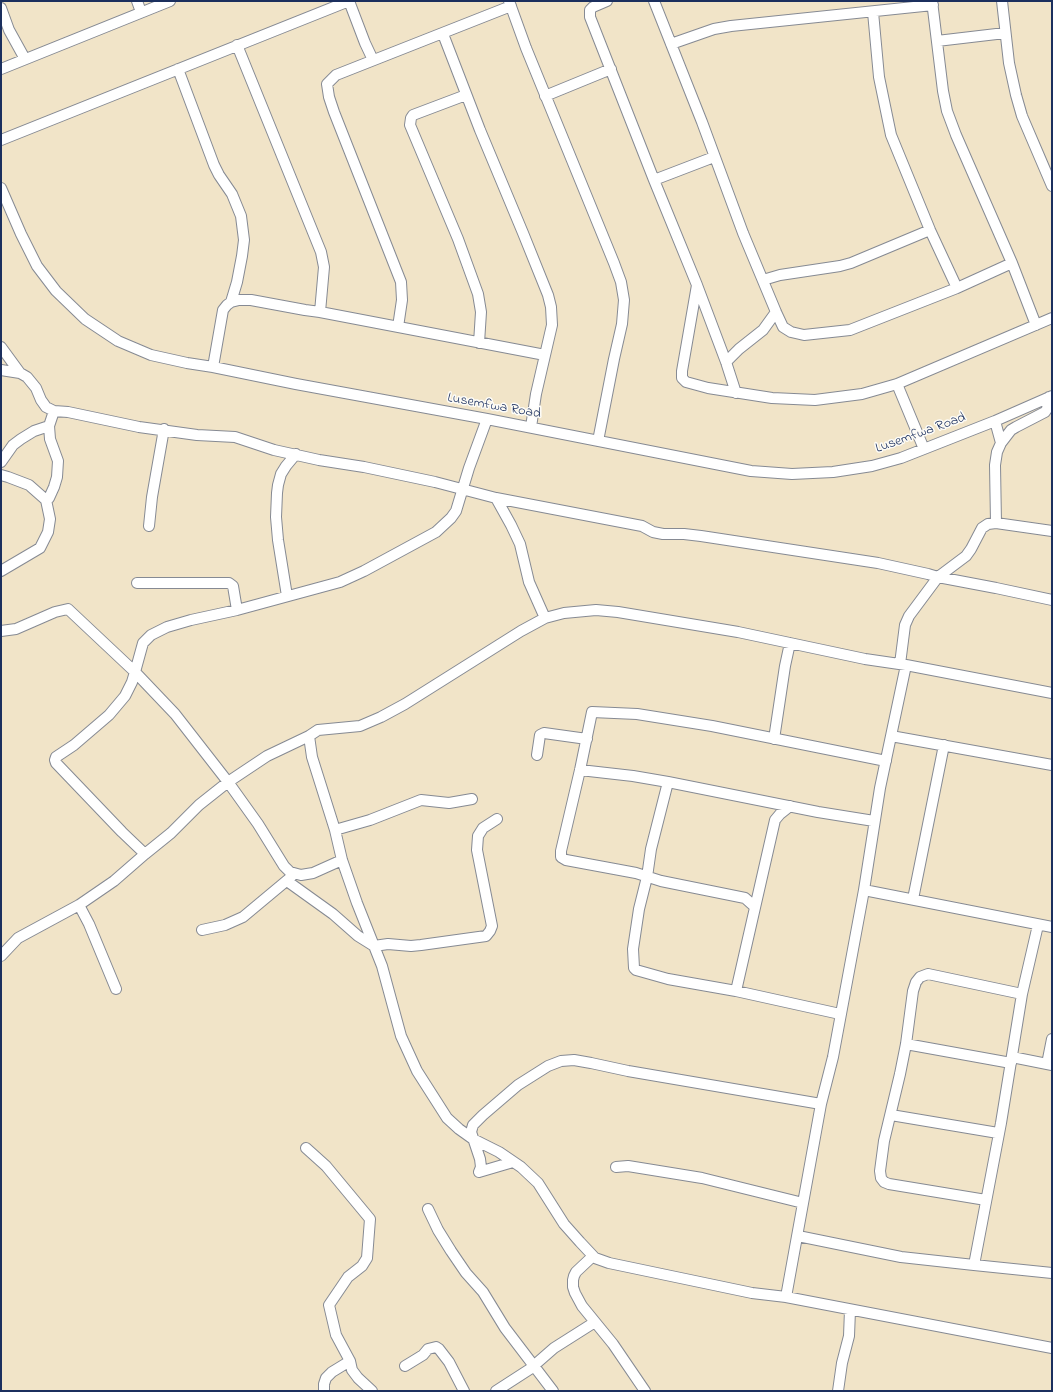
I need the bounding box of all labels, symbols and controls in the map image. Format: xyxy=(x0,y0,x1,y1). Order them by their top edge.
street label: Lusemfwa Road xyxy=(446,391,542,423)
street label: Lusemfwa Road xyxy=(874,410,968,458)

